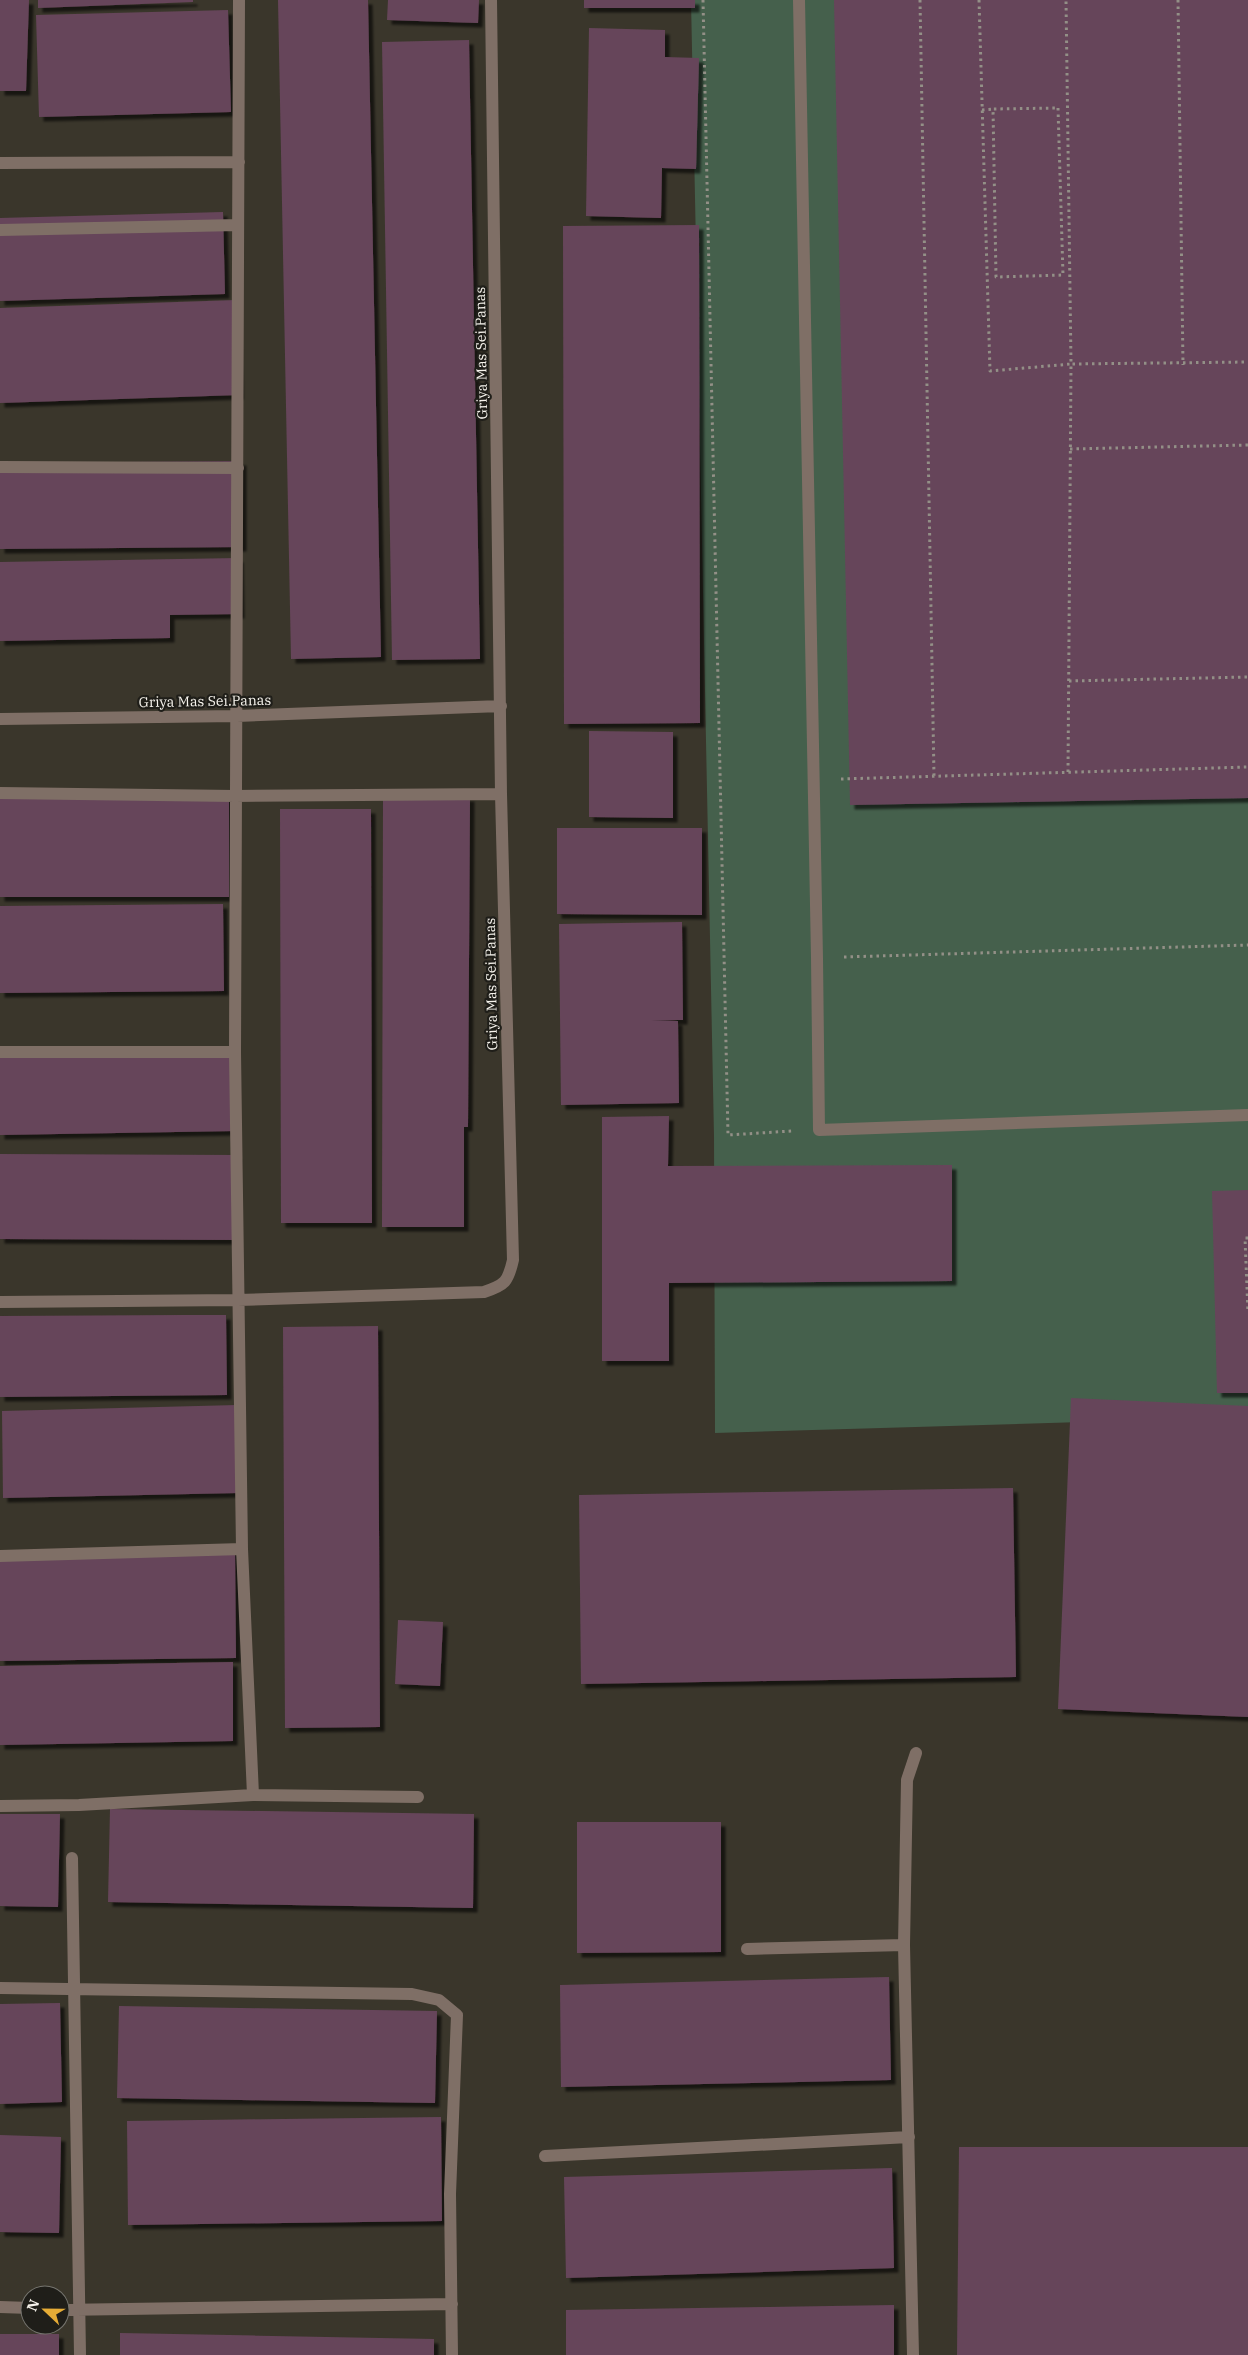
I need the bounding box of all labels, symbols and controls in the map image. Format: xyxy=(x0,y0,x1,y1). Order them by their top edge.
street label: Griya Mas Sei.Panas xyxy=(471,286,491,419)
street label: Griya Mas Sei.Panas xyxy=(139,691,272,711)
street label: Griya Mas Sei.Panas xyxy=(481,917,501,1050)
north arrow xyxy=(20,2285,70,2335)
text: N xyxy=(23,2297,43,2314)

